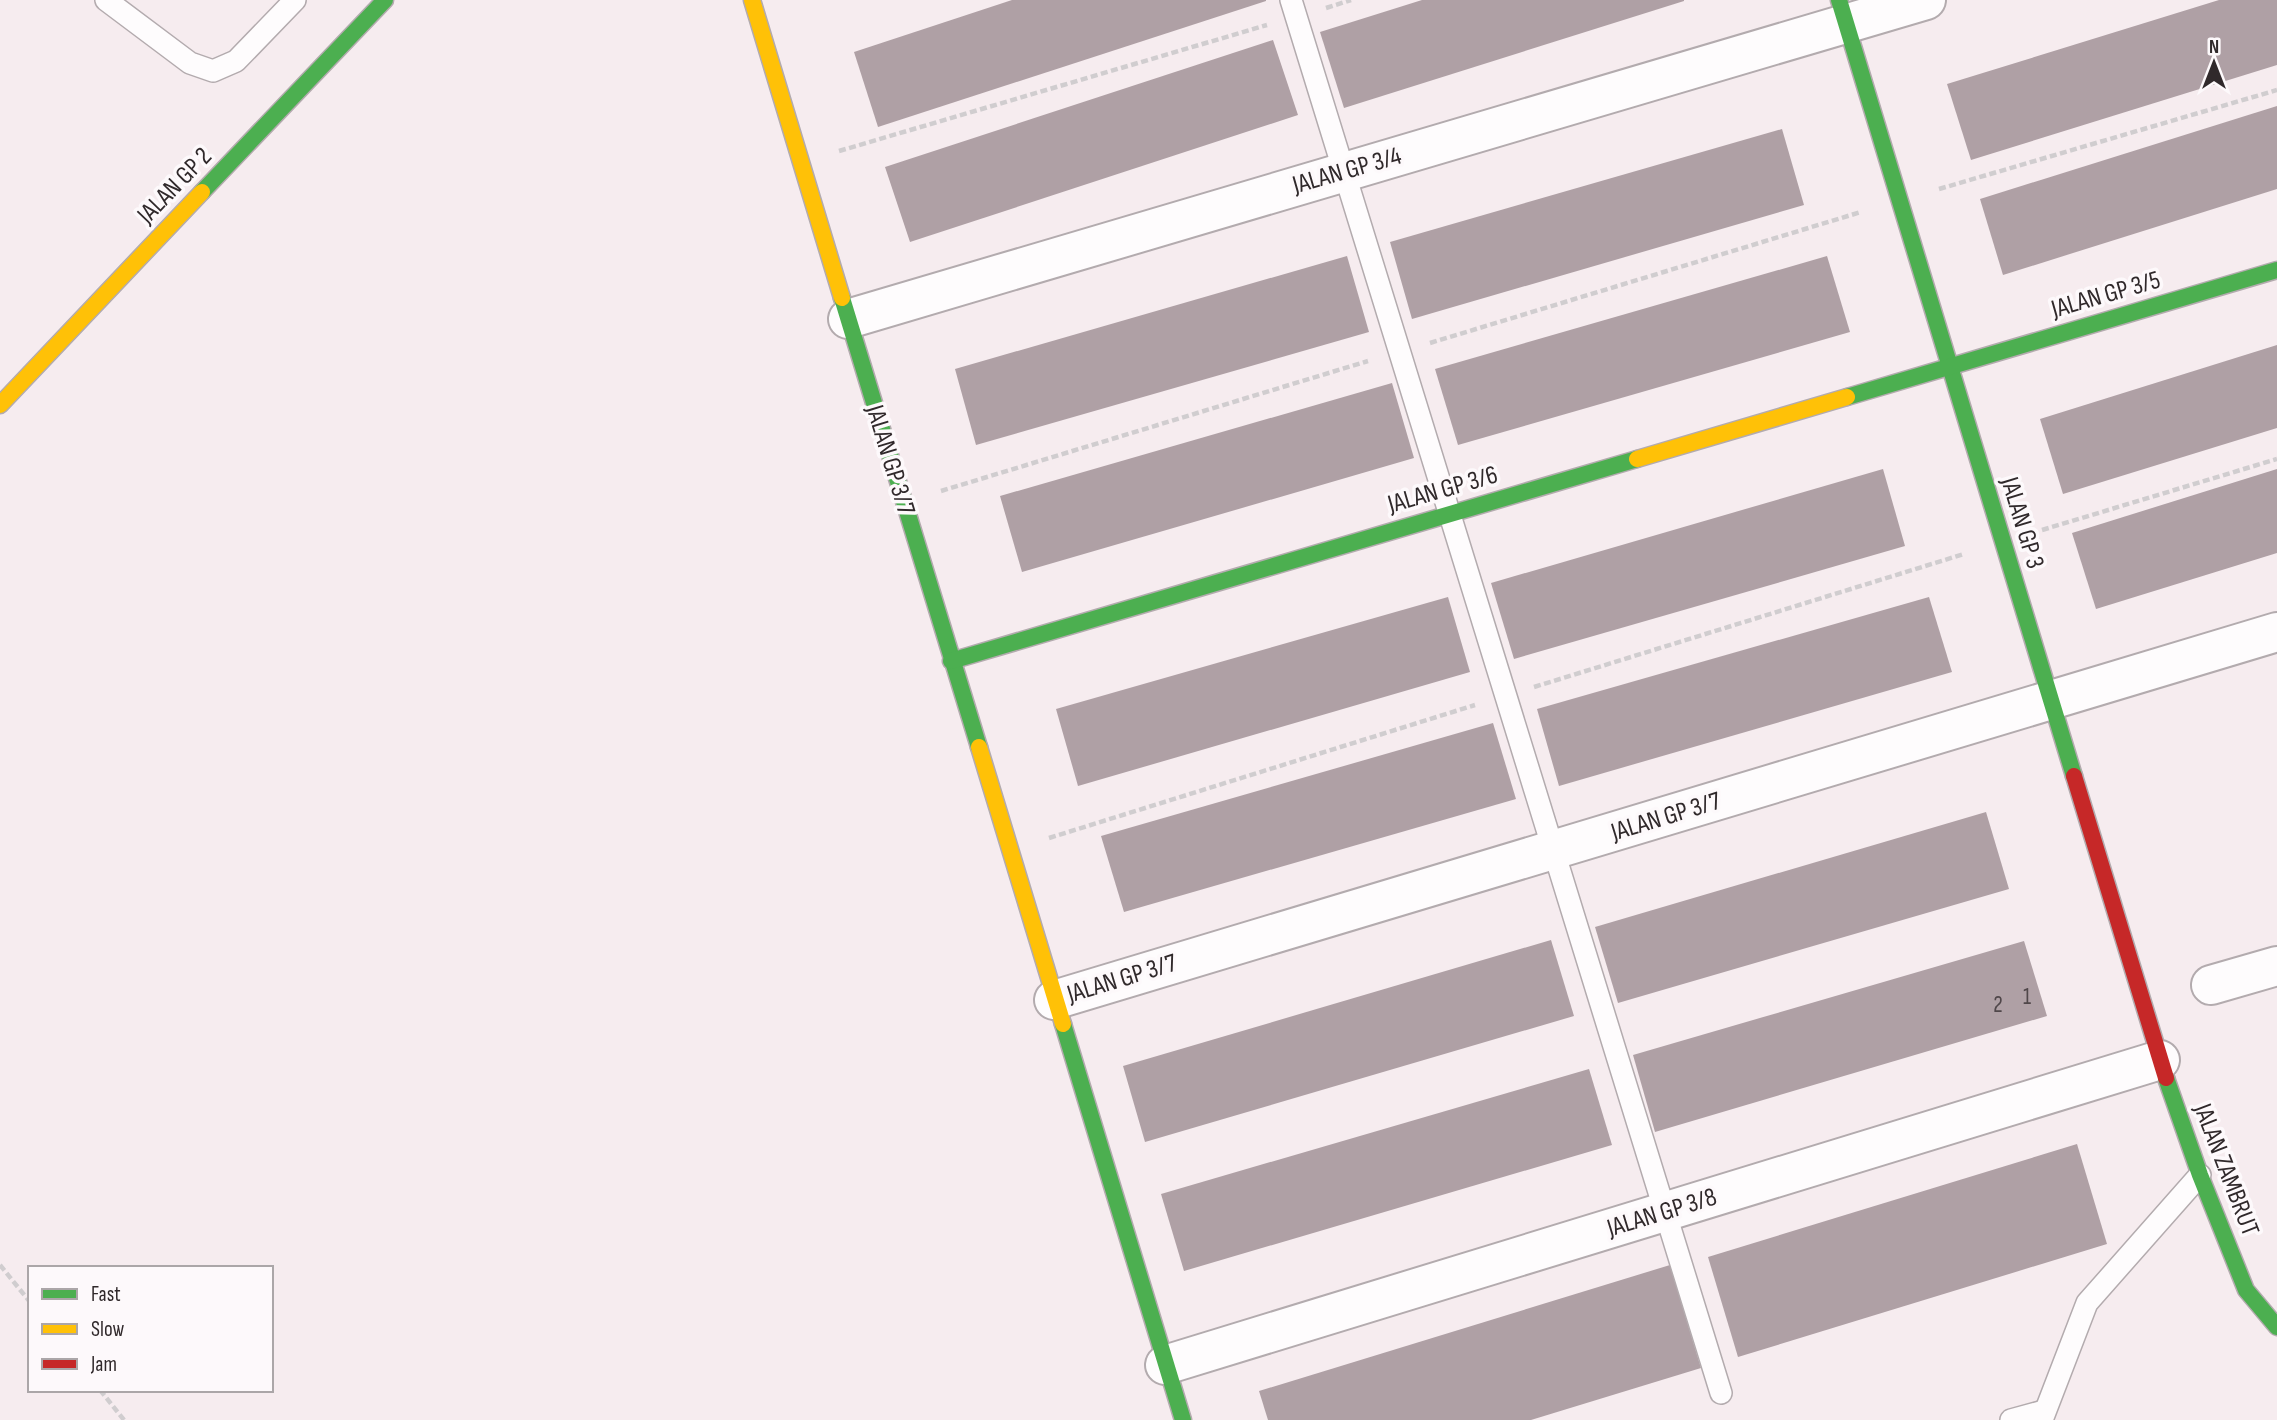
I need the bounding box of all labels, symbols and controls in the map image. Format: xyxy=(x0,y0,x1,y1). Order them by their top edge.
north arrow xyxy=(2179,28,2249,98)
text: N xyxy=(2209,36,2219,59)
street label: JALAN GP 3/4 xyxy=(1288,141,1405,202)
street label: JALAN GP 2 xyxy=(131,142,219,231)
street label: JALAN GP 3/5 xyxy=(2047,265,2164,326)
street label: JALAN GP 3/7 xyxy=(858,401,922,519)
street label: JALAN GP 3/6 xyxy=(1384,460,1502,521)
street label: JALAN GP 3 xyxy=(1993,473,2051,572)
street label: JALAN GP 3/7 xyxy=(1607,785,1725,849)
street label: JALAN GP 3/7 xyxy=(1063,947,1181,1011)
house number: 1 xyxy=(2023,983,2031,1011)
house number: 2 xyxy=(1993,991,2003,1019)
street label: JALAN ZAMBRUT xyxy=(2186,1099,2265,1240)
street label: JALAN GP 3/8 xyxy=(1603,1182,1720,1245)
legend xyxy=(28,1266,273,1392)
text: Fast xyxy=(91,1282,121,1307)
text: Slow xyxy=(91,1317,125,1342)
text: Jam xyxy=(90,1352,117,1377)

